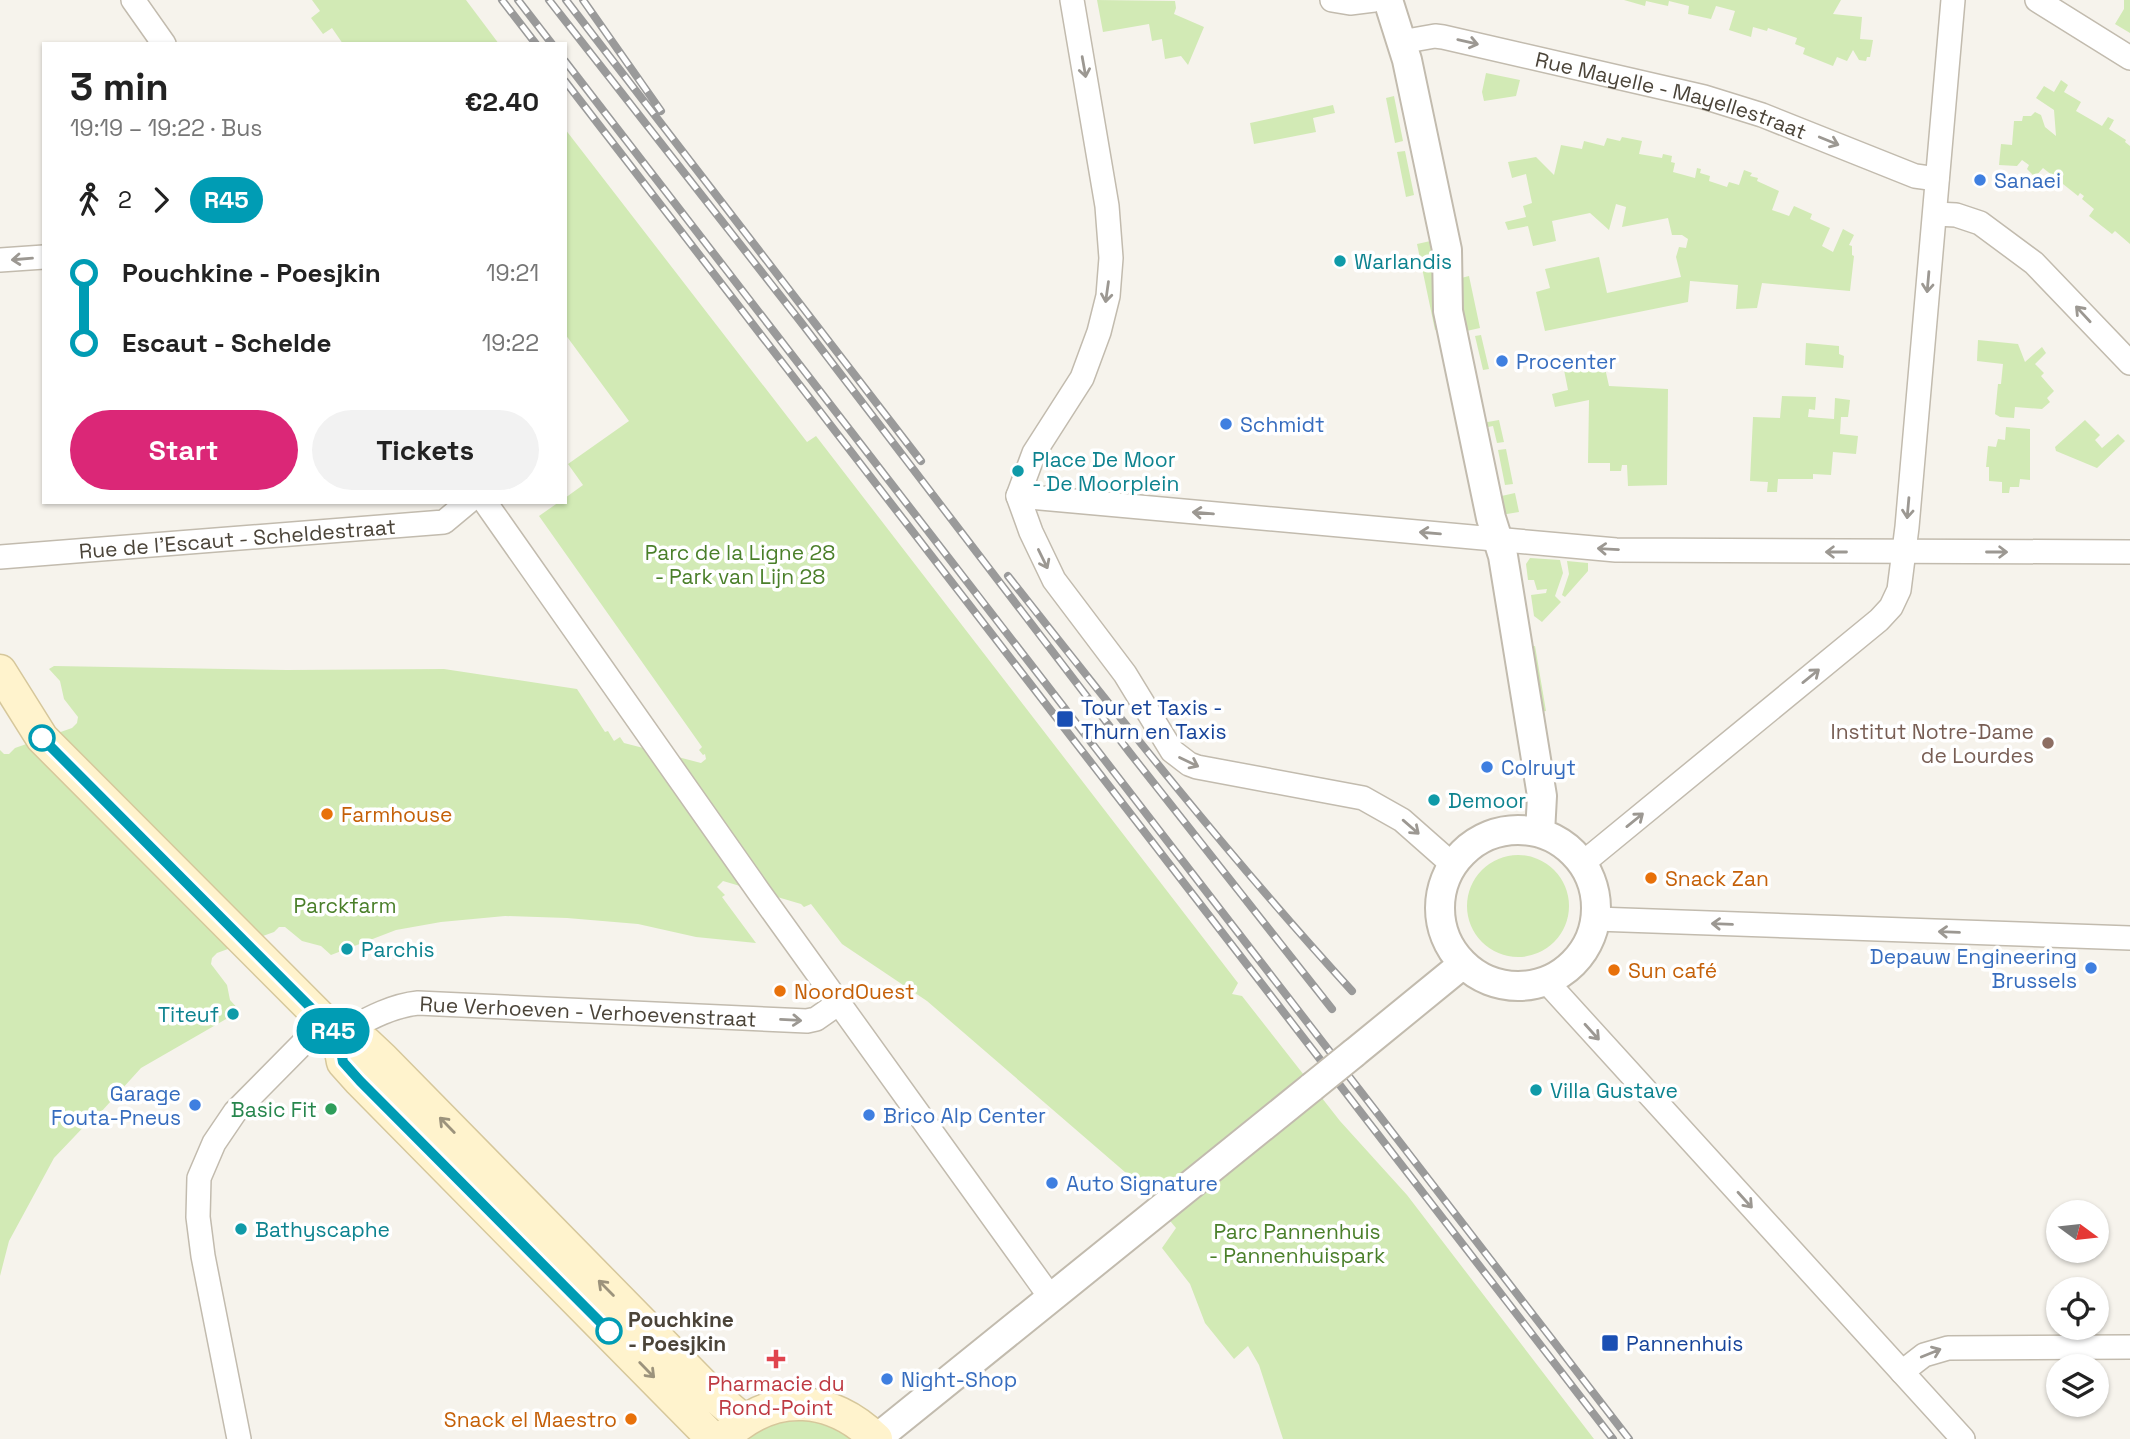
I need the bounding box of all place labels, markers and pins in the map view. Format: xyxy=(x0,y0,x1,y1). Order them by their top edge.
place label: Sanaei xyxy=(1994,167,2061,194)
marker: Sanaei xyxy=(1972,172,1988,188)
place label: Warlandis xyxy=(1354,248,1452,275)
marker: Warlandis xyxy=(1332,253,1348,269)
place label: Procenter xyxy=(1516,348,1616,375)
marker: Procenter xyxy=(1494,353,1510,369)
place label: Schmidt xyxy=(1240,411,1325,438)
marker: Schmidt xyxy=(1218,416,1234,432)
place label: Place De Moor - De Moorplein xyxy=(1032,446,1179,497)
marker: Place De Moor - De Moorplein xyxy=(1010,463,1026,479)
place label: Tour et Taxis - Thurn en Taxis xyxy=(1081,694,1227,745)
marker: Tour et Taxis - Thurn en Taxis xyxy=(1055,709,1075,729)
place label: Institut Notre-Dame de Lourdes xyxy=(1831,718,2034,769)
unlabelled marker xyxy=(29,725,55,751)
marker: Institut Notre-Dame de Lourdes xyxy=(2040,735,2056,751)
place label: Colruyt xyxy=(1501,754,1576,781)
marker: Colruyt xyxy=(1479,759,1495,775)
place label: Demoor xyxy=(1448,787,1526,814)
marker: Demoor xyxy=(1426,792,1442,808)
place label: Farmhouse xyxy=(341,801,452,828)
marker: Farmhouse xyxy=(319,806,335,822)
place label: Snack Zan xyxy=(1665,865,1769,892)
marker: Snack Zan xyxy=(1643,870,1659,886)
place label: Parchis xyxy=(361,936,435,963)
marker: Parchis xyxy=(339,941,355,957)
place label: Depauw Engineering Brussels xyxy=(1870,943,2077,994)
place label: Sun café xyxy=(1628,957,1717,984)
marker: Depauw Engineering Brussels xyxy=(2083,960,2099,976)
marker: Sun café xyxy=(1606,962,1622,978)
place label: NoordOuest xyxy=(794,978,915,1005)
marker: NoordOuest xyxy=(772,983,788,999)
place label: Titeuf xyxy=(158,1001,219,1028)
marker: Titeuf xyxy=(225,1006,241,1022)
place label: Villa Gustave xyxy=(1550,1077,1678,1104)
place label: Garage Fouta-Pneus xyxy=(51,1080,181,1131)
marker: Villa Gustave xyxy=(1528,1082,1544,1098)
place label: Basic Fit xyxy=(231,1096,317,1123)
marker: Garage Fouta-Pneus xyxy=(187,1097,203,1113)
marker: Basic Fit xyxy=(323,1101,339,1117)
place label: Brico Alp Center xyxy=(883,1102,1046,1129)
marker: Brico Alp Center xyxy=(861,1107,877,1123)
place label: Auto Signature xyxy=(1066,1170,1218,1197)
marker: Auto Signature xyxy=(1044,1175,1060,1191)
place label: Bathyscaphe xyxy=(255,1216,390,1243)
marker: Bathyscaphe xyxy=(233,1221,249,1237)
place label: Pouchkine - Poesjkin xyxy=(628,1306,734,1357)
marker: Pouchkine - Poesjkin xyxy=(596,1318,622,1344)
place label: Pannenhuis xyxy=(1626,1330,1743,1357)
marker: Pannenhuis xyxy=(1600,1333,1620,1353)
marker: Pharmacie du Rond-Point xyxy=(768,1351,784,1367)
place label: Night-Shop xyxy=(901,1366,1017,1393)
place label: Pharmacie du Rond-Point xyxy=(707,1370,845,1421)
marker: Night-Shop xyxy=(879,1371,895,1387)
place label: Snack el Maestro xyxy=(444,1406,617,1433)
marker: Snack el Maestro xyxy=(623,1411,639,1427)

